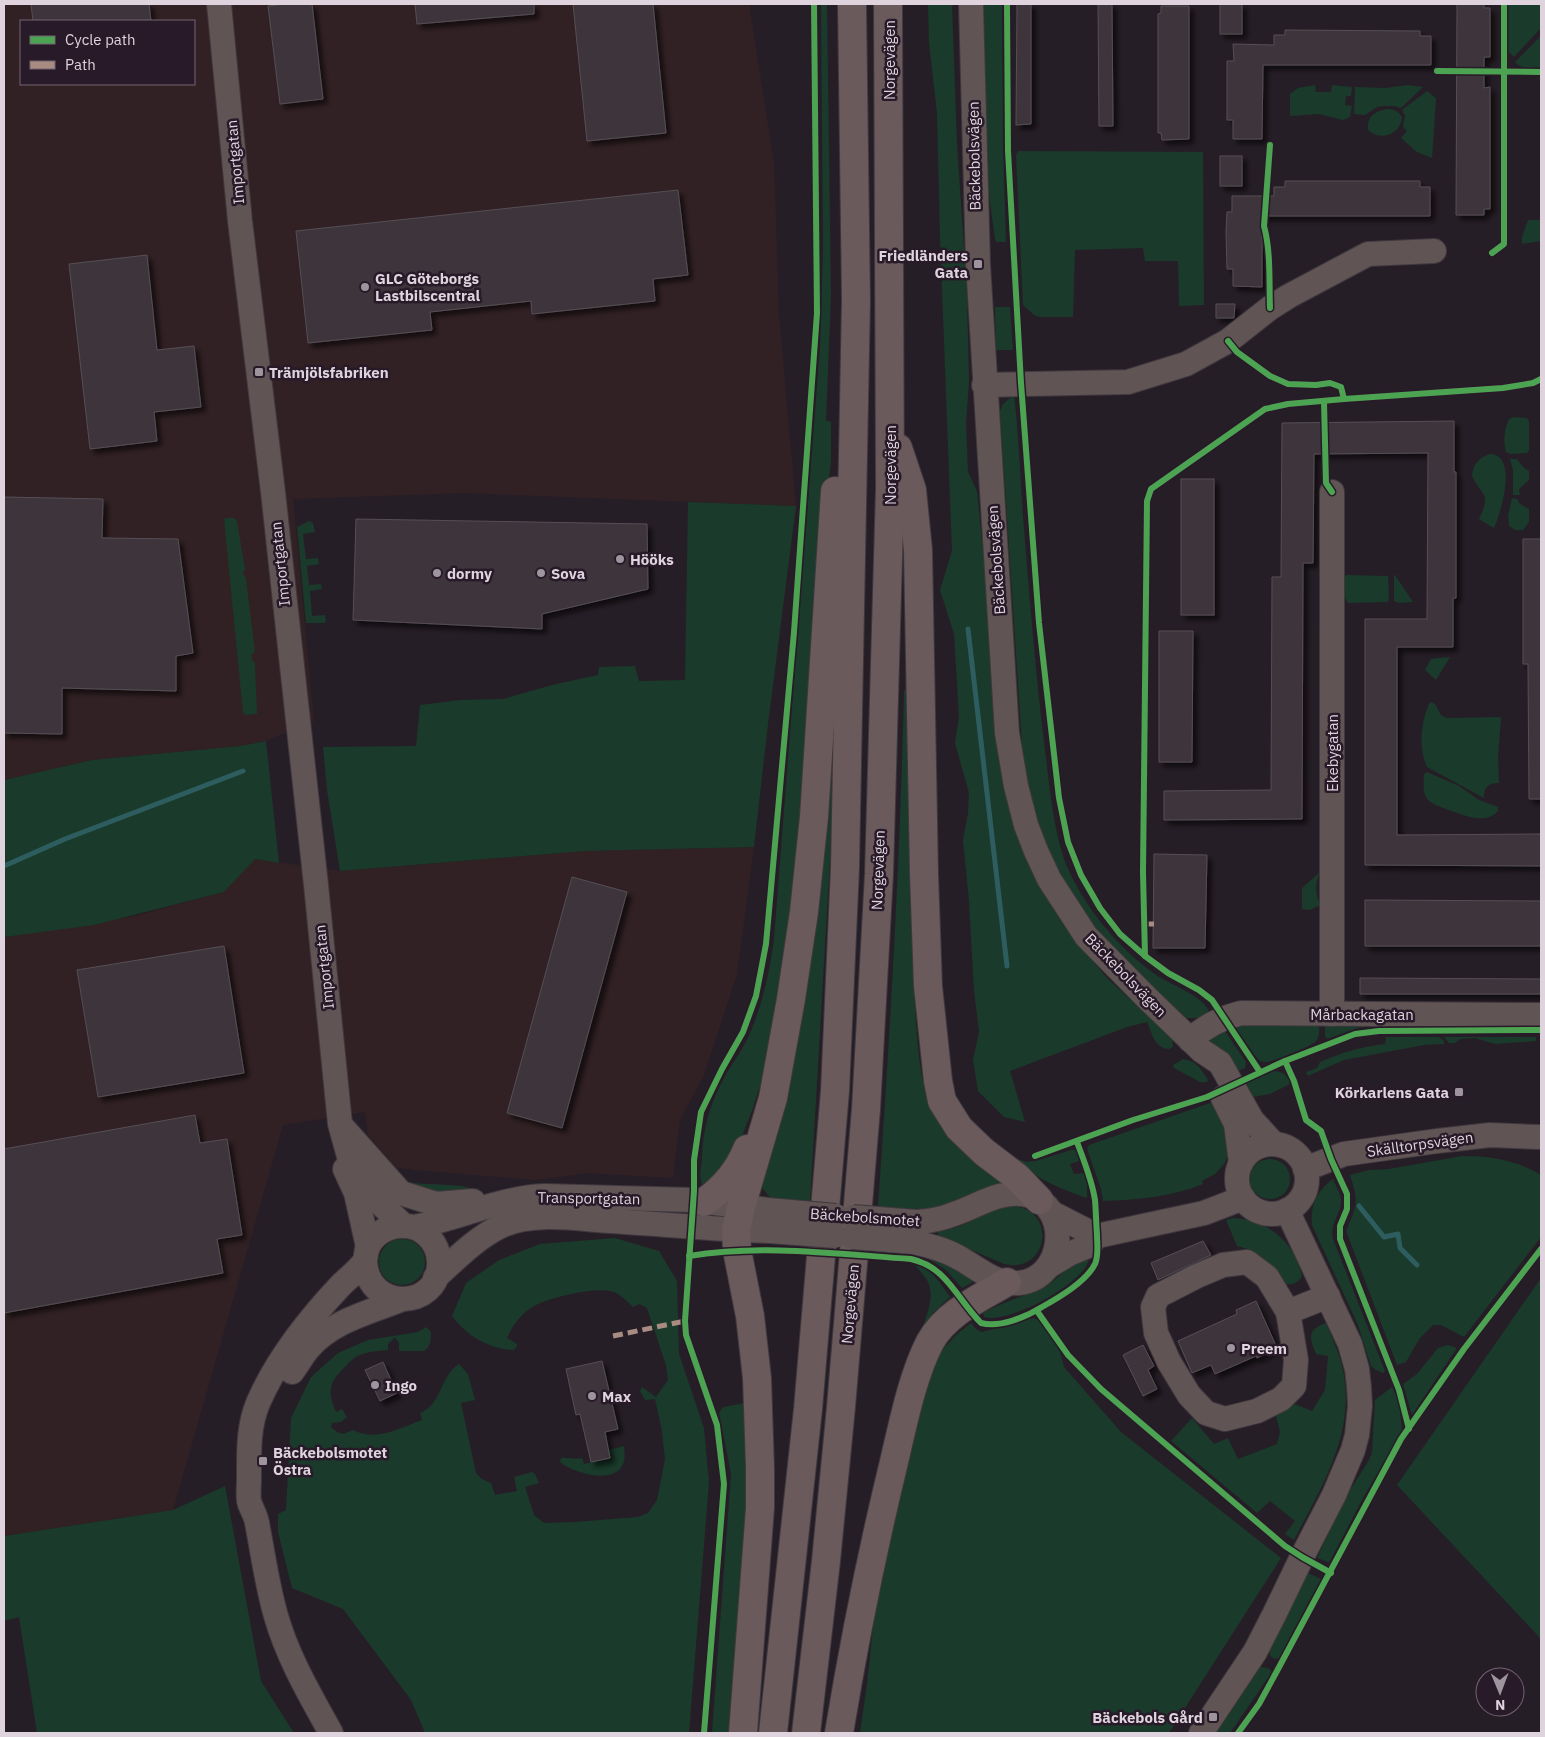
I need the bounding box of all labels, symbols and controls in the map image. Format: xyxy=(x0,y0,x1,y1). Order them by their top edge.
legend xyxy=(20,20,195,85)
street label: Norgevägen xyxy=(880,20,899,100)
text: Cycle path xyxy=(65,30,136,49)
text: Path xyxy=(65,55,96,74)
street label: Bäckebolsvägen xyxy=(964,101,984,211)
street label: Importgatan xyxy=(222,119,248,205)
place label: Friedländers Gata xyxy=(879,246,968,282)
marker: Friedländers Gata xyxy=(972,258,984,270)
place label: GLC Göteborgs Lastbilscentral xyxy=(375,269,480,305)
marker: GLC Göteborgs Lastbilscentral xyxy=(359,281,371,293)
place label: Trämjölsfabriken xyxy=(269,363,389,382)
marker: Trämjölsfabriken xyxy=(253,366,265,378)
street label: Norgevägen xyxy=(881,425,900,505)
street label: Bäckebolsvägen xyxy=(983,505,1009,615)
street label: Importgatan xyxy=(266,521,294,607)
place label: Hööks xyxy=(630,550,674,569)
marker: Hööks xyxy=(614,553,626,565)
place label: dormy xyxy=(447,564,492,583)
place label: Sova xyxy=(551,564,586,583)
marker: dormy xyxy=(431,567,443,579)
marker: Sova xyxy=(535,567,547,579)
street label: Ekebygatan xyxy=(1323,714,1342,792)
street label: Norgevägen xyxy=(867,830,889,910)
street label: Importgatan xyxy=(310,924,338,1010)
street label: Bäckebolsvägen xyxy=(1081,929,1171,1021)
street label: Mårbackagatan xyxy=(1310,1005,1414,1024)
place label: Körkarlens Gata xyxy=(1335,1083,1449,1102)
marker: Körkarlens Gata xyxy=(1453,1086,1465,1098)
street label: Skälltorpsvägen xyxy=(1366,1127,1474,1161)
street label: Transportgatan xyxy=(538,1188,640,1208)
street label: Bäckebolsmotet xyxy=(810,1204,920,1230)
street label: Norgevägen xyxy=(837,1263,863,1345)
place label: Preem xyxy=(1241,1339,1287,1358)
marker: Preem xyxy=(1225,1342,1237,1354)
place label: Ingo xyxy=(385,1376,417,1395)
marker: Ingo xyxy=(369,1379,381,1391)
place label: Max xyxy=(602,1387,632,1406)
marker: Max xyxy=(586,1390,598,1402)
place label: Bäckebolsmotet Östra xyxy=(273,1443,388,1479)
marker: Bäckebolsmotet Östra xyxy=(257,1455,269,1467)
north arrow xyxy=(1475,1667,1525,1717)
text: N xyxy=(1495,1696,1505,1714)
place label: Bäckebols Gård xyxy=(1092,1708,1203,1727)
marker: Bäckebols Gård xyxy=(1207,1711,1219,1723)

